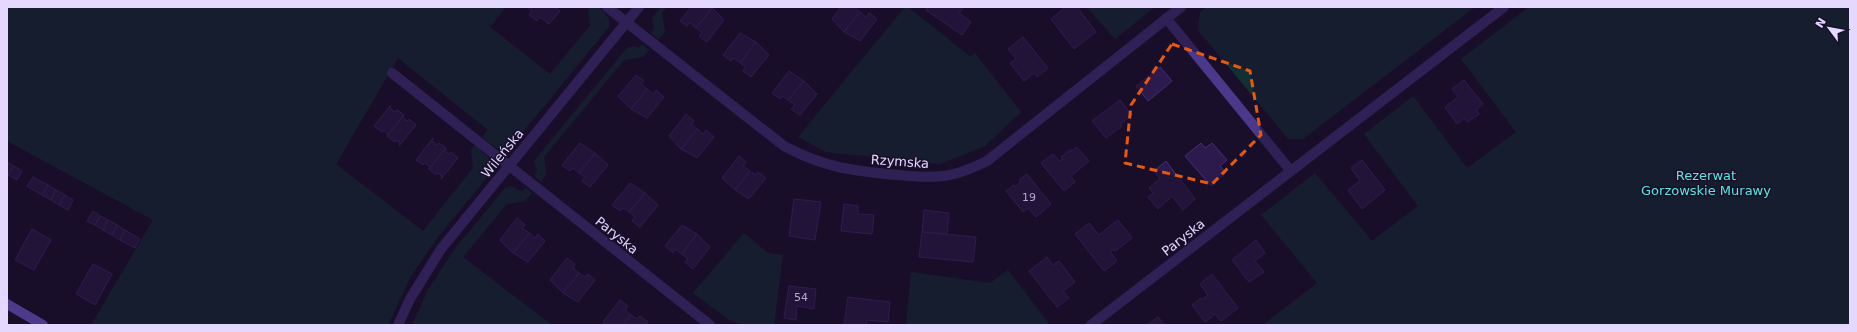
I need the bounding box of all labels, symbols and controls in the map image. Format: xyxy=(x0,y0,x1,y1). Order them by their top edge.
north arrow xyxy=(1809,8,1849,48)
text: N xyxy=(1813,16,1829,30)
street label: Wileńska xyxy=(478,126,526,181)
street label: Rzymska xyxy=(870,152,930,171)
park label: Rezerwat Gorzowskie Murawy xyxy=(1641,168,1771,198)
house number: 19 xyxy=(1022,191,1036,204)
street label: Paryska xyxy=(592,214,641,257)
street label: Paryska xyxy=(1159,216,1208,259)
house number: 54 xyxy=(794,291,808,304)

